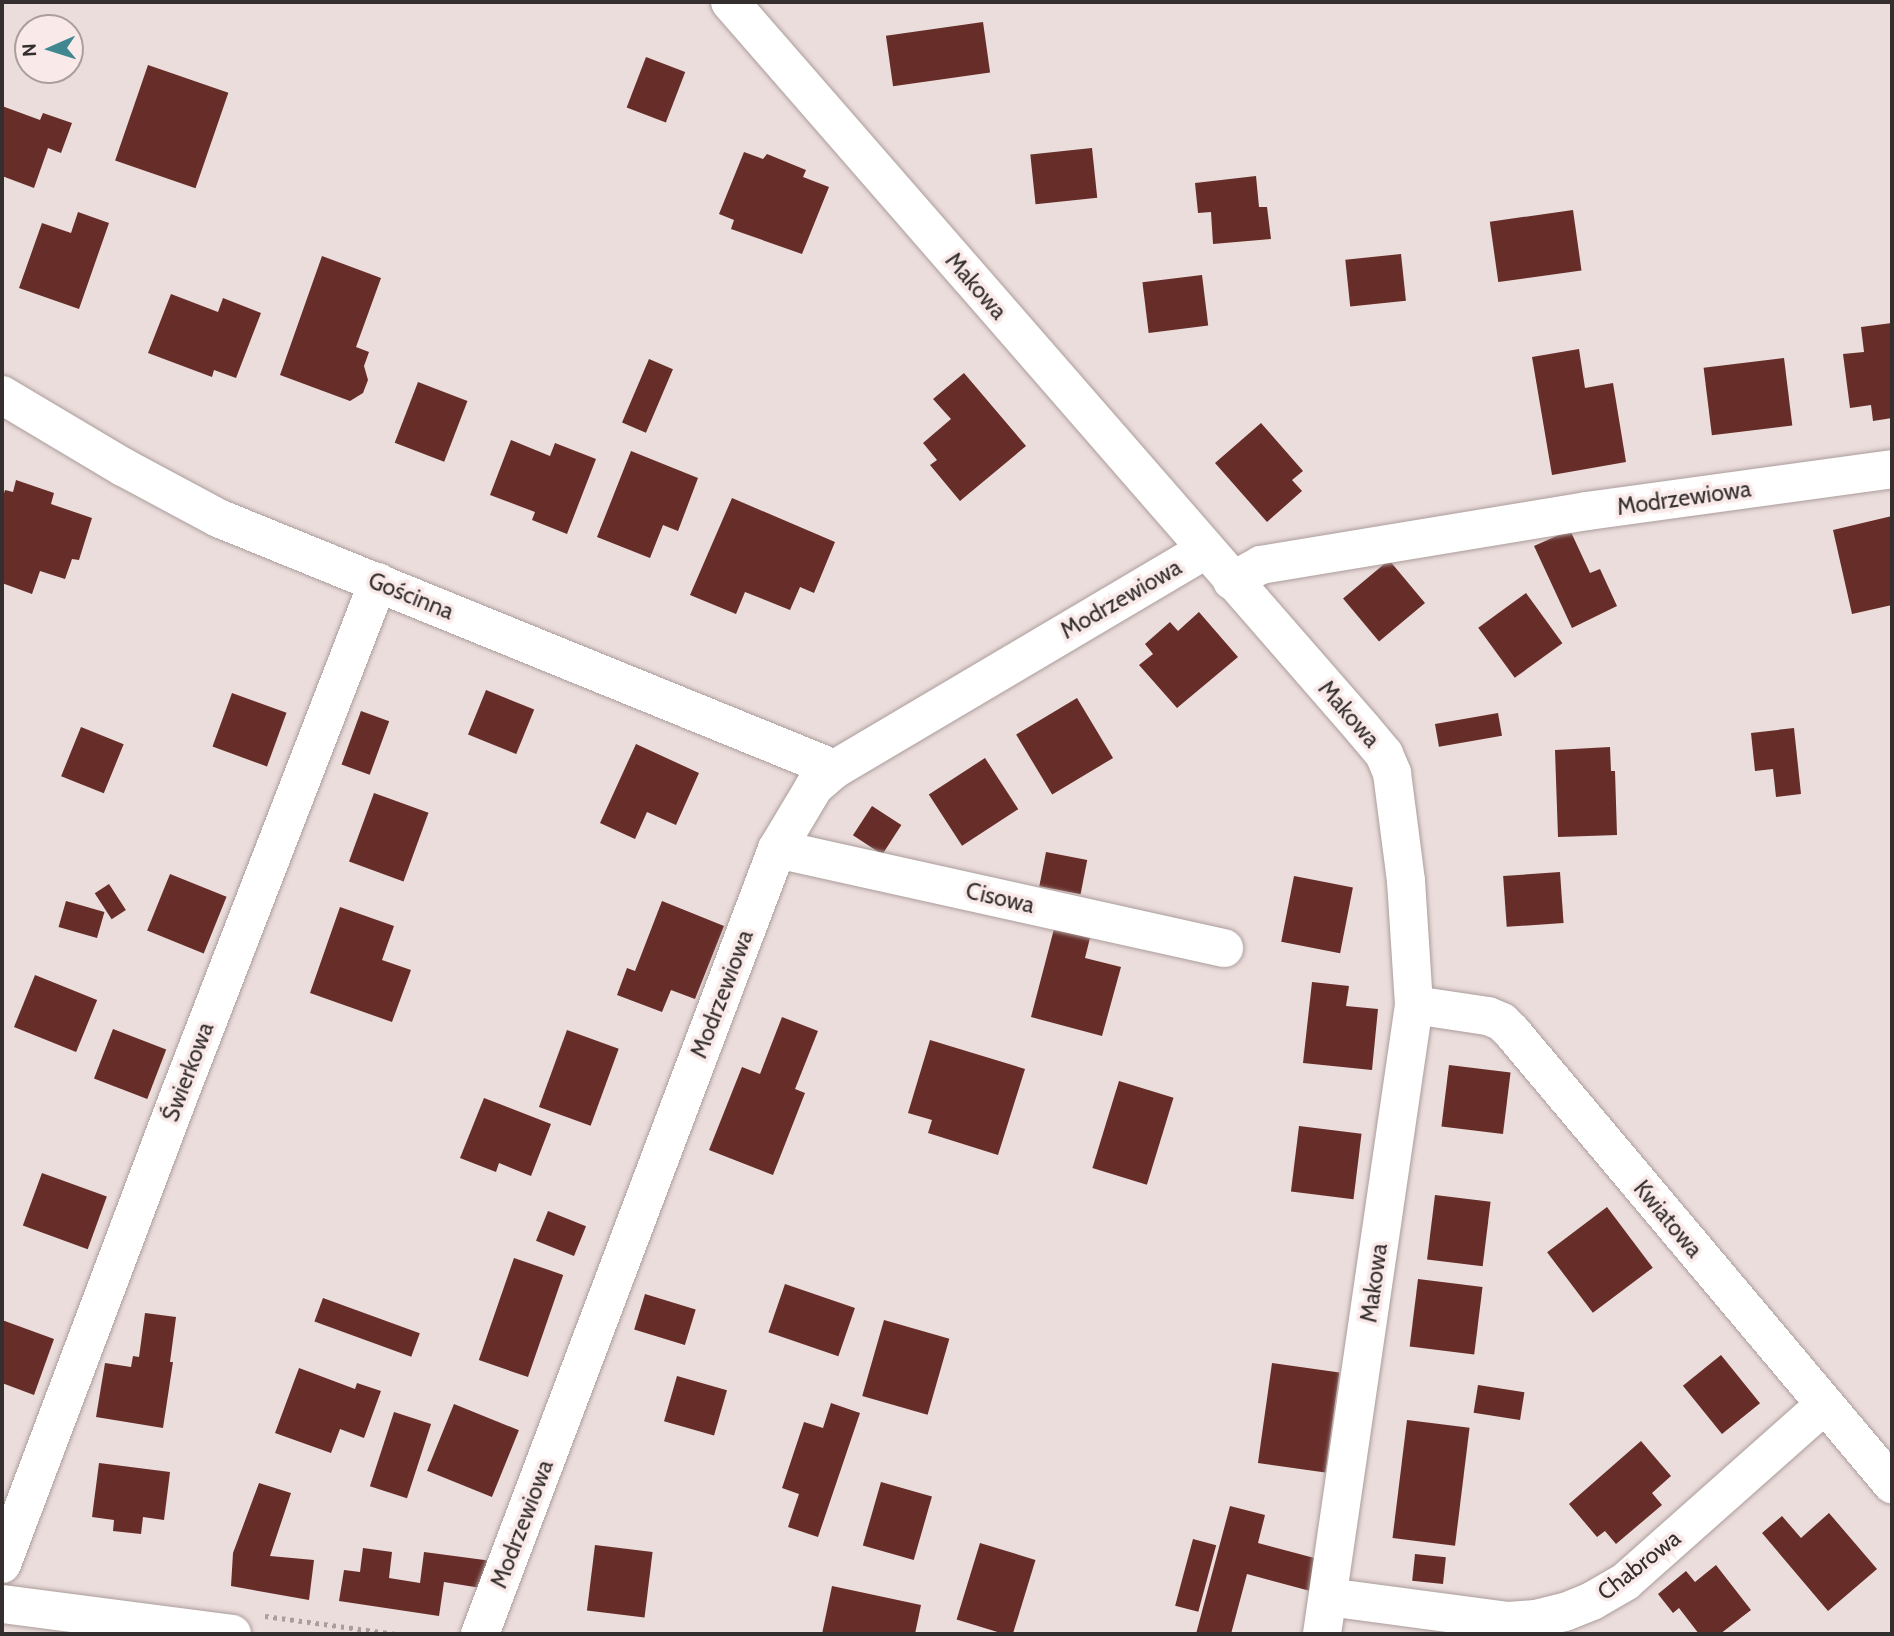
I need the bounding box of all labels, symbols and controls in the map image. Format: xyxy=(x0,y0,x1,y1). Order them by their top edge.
north arrow xyxy=(14,14,84,84)
text: N xyxy=(18,43,41,57)
street label: Makowa xyxy=(939,247,1013,325)
street label: Modrzewiowa xyxy=(1615,475,1753,521)
street label: Modrzewiowa xyxy=(1056,553,1186,645)
street label: Gościnna xyxy=(364,566,458,626)
street label: Makowa xyxy=(1312,675,1386,753)
street label: Cisowa xyxy=(963,877,1037,919)
street label: Modrzewiowa xyxy=(685,926,759,1062)
street label: Świerkowa xyxy=(156,1019,220,1125)
street label: Kwiatowa xyxy=(1628,1175,1708,1263)
street label: Makowa xyxy=(1355,1242,1393,1324)
street label: Modrzewiowa xyxy=(485,1456,559,1592)
street label: Chabrowa xyxy=(1592,1524,1686,1606)

